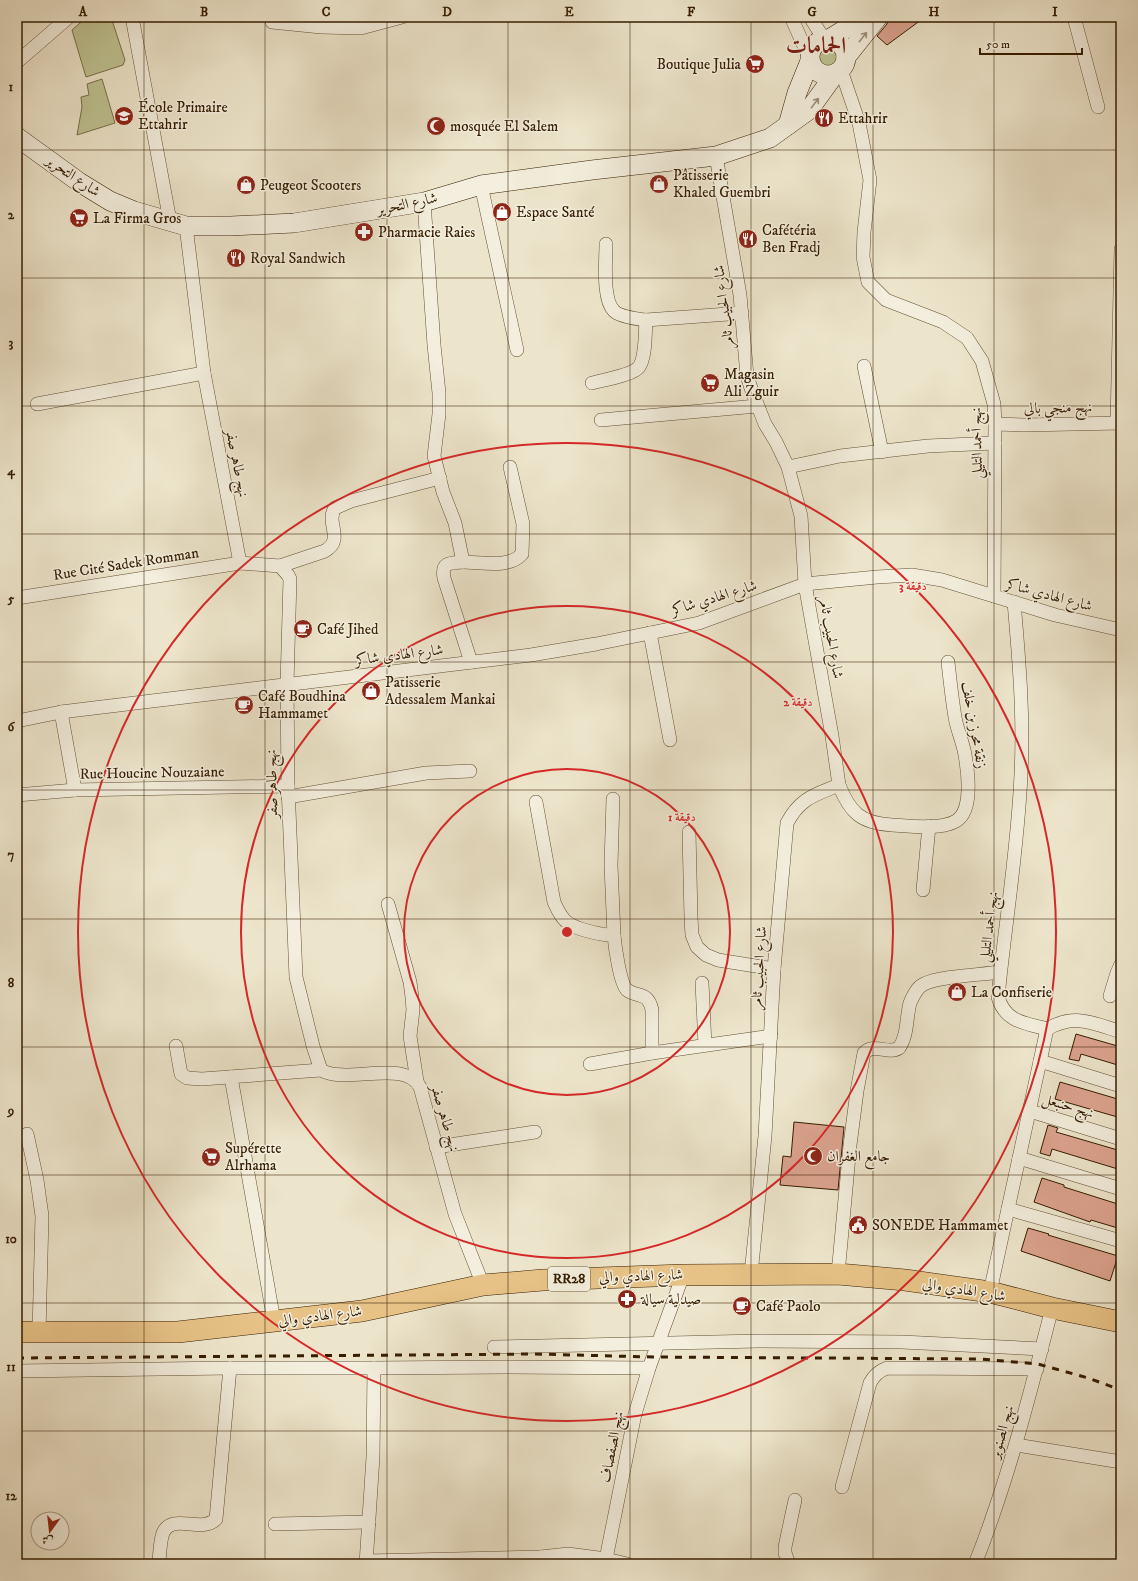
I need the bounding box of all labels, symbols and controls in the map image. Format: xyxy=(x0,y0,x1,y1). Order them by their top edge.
text: A xyxy=(78,4,88,20)
text: B xyxy=(200,4,208,20)
text: C xyxy=(322,4,331,20)
text: D xyxy=(442,4,452,20)
text: E xyxy=(564,4,574,20)
text: F xyxy=(687,4,696,20)
text: G xyxy=(807,4,817,20)
text: H xyxy=(929,4,940,20)
text: I xyxy=(1052,4,1058,20)
scale bar xyxy=(980,30,1082,56)
district label: الحمامات xyxy=(786,32,846,61)
one-way arrow xyxy=(858,32,867,43)
text: 50 m xyxy=(986,37,1010,52)
supermarket icon: Boutique Julia xyxy=(744,53,766,75)
place label: Boutique Julia xyxy=(657,55,742,74)
text: 1 xyxy=(9,79,14,95)
one-way arrow xyxy=(811,97,819,108)
place label: École Primaire Ettahrir xyxy=(138,98,228,134)
school or university icon: École Primaire Ettahrir xyxy=(113,105,135,127)
restaurant icon: Ettahrir xyxy=(813,107,835,129)
place label: Ettahrir xyxy=(838,109,888,128)
mosque icon: mosquée El Salem xyxy=(425,115,447,137)
place label: mosquée El Salem xyxy=(450,117,558,136)
street label: شارع التحرير xyxy=(39,150,104,204)
place label: Pâtisserie Khaled Guembri xyxy=(673,166,771,202)
shop icon: Pâtisserie Khaled Guembri xyxy=(648,173,670,195)
shop icon: Peugeot Scooters xyxy=(235,174,257,196)
place label: Peugeot Scooters xyxy=(260,176,361,195)
street label: شارع التحرير xyxy=(373,188,440,223)
shop icon: Espace Santé xyxy=(491,201,513,223)
place label: Espace Santé xyxy=(516,203,595,222)
text: 2 xyxy=(8,207,15,223)
supermarket icon: La Firma Gros xyxy=(68,207,90,229)
place label: La Firma Gros xyxy=(93,209,181,228)
pharmacy icon: Pharmacie Raies xyxy=(353,221,375,243)
place label: Cafétéria Ben Fradj xyxy=(762,221,820,257)
place label: Pharmacie Raies xyxy=(378,223,475,242)
restaurant icon: Cafétéria Ben Fradj xyxy=(737,228,759,250)
restaurant icon: Royal Sandwich xyxy=(225,247,247,269)
place label: Royal Sandwich xyxy=(250,249,346,268)
street label: شارع الحبيب ثامر xyxy=(709,264,742,350)
text: 3 xyxy=(9,335,14,351)
place label: Magasin Ali Zguir xyxy=(724,365,779,401)
supermarket icon: Magasin Ali Zguir xyxy=(699,372,721,394)
street label: نهج منجي بالي xyxy=(1024,398,1092,422)
street label: نهج أحمد التليلي xyxy=(965,407,991,479)
street label: نهج طاهر صفر xyxy=(217,425,253,500)
text: 4 xyxy=(6,463,15,480)
street label: Rue Cité Sadek Romman xyxy=(52,543,200,585)
street label: شارع الهادي شاكر xyxy=(1001,574,1094,619)
street label: شارع الهادي شاكر xyxy=(667,576,760,624)
text: 3 دقيقة xyxy=(899,579,927,594)
text: 5 xyxy=(7,591,15,607)
street label: شارع الحبيب ثامر xyxy=(811,594,848,681)
cafe icon: Café Jihed xyxy=(292,618,314,640)
place label: Café Jihed xyxy=(317,620,379,639)
street label: شارع الهادي شاكر xyxy=(352,640,445,673)
place label: Patisserie Adessalem Mankai xyxy=(385,673,496,709)
shop icon: Patisserie Adessalem Mankai xyxy=(360,680,382,702)
street label: زنقة محرز بن خلف xyxy=(957,680,991,770)
place label: Café Boudhina Hammamet xyxy=(258,687,347,723)
cafe icon: Café Boudhina Hammamet xyxy=(233,694,255,716)
text: 2 دقيقة xyxy=(783,695,813,710)
text: 6 xyxy=(8,719,16,735)
street label: نهج طاهر صفر xyxy=(262,749,286,821)
street label: Rue Houcine Nouzaiane xyxy=(79,762,225,784)
text: 1 دقيقة xyxy=(668,810,696,825)
text: 7 xyxy=(8,847,15,863)
street label: نهج أحمد التليلي xyxy=(973,890,1007,964)
centre of rings xyxy=(560,925,574,939)
street label: شارع الحبيب ثامر xyxy=(747,925,774,1011)
text: 8 xyxy=(8,975,15,991)
shop icon: La Confiserie xyxy=(946,981,968,1003)
place label: La Confiserie xyxy=(971,983,1052,1002)
street label: نهج طاهر صفر xyxy=(422,1080,464,1155)
street label: نهج حنبعل xyxy=(1039,1089,1096,1127)
text: 9 xyxy=(7,1103,14,1119)
place label: Supérette Alrhama xyxy=(225,1139,281,1175)
mosque icon: جامع الغفران xyxy=(802,1145,824,1167)
supermarket icon: Supérette Alrhama xyxy=(200,1146,222,1168)
place label: جامع الغفران xyxy=(827,1147,890,1170)
public building icon: SONEDE Hammamet xyxy=(847,1214,869,1236)
place label: SONEDE Hammamet xyxy=(872,1216,1008,1235)
text: 10 xyxy=(5,1231,17,1247)
street label: شارع الهادي والي xyxy=(599,1265,684,1290)
road number: RR28 xyxy=(548,1267,590,1291)
street label: شارع الهادي والي xyxy=(920,1274,1007,1309)
pharmacy icon: صيدلية سيالة xyxy=(616,1288,638,1310)
place label: صيدلية سيالة xyxy=(640,1290,701,1309)
cafe icon: Café Paolo xyxy=(731,1295,753,1317)
place label: Café Paolo xyxy=(756,1297,821,1316)
street label: شارع الهادي والي xyxy=(277,1301,363,1334)
text: 11 xyxy=(6,1359,16,1375)
street label: نهج الصنوبر xyxy=(985,1403,1023,1464)
street label: نهج الصفصاف xyxy=(596,1410,632,1485)
text: 12 xyxy=(5,1488,17,1504)
north arrow xyxy=(30,1511,70,1551)
text: ش xyxy=(41,1531,55,1548)

